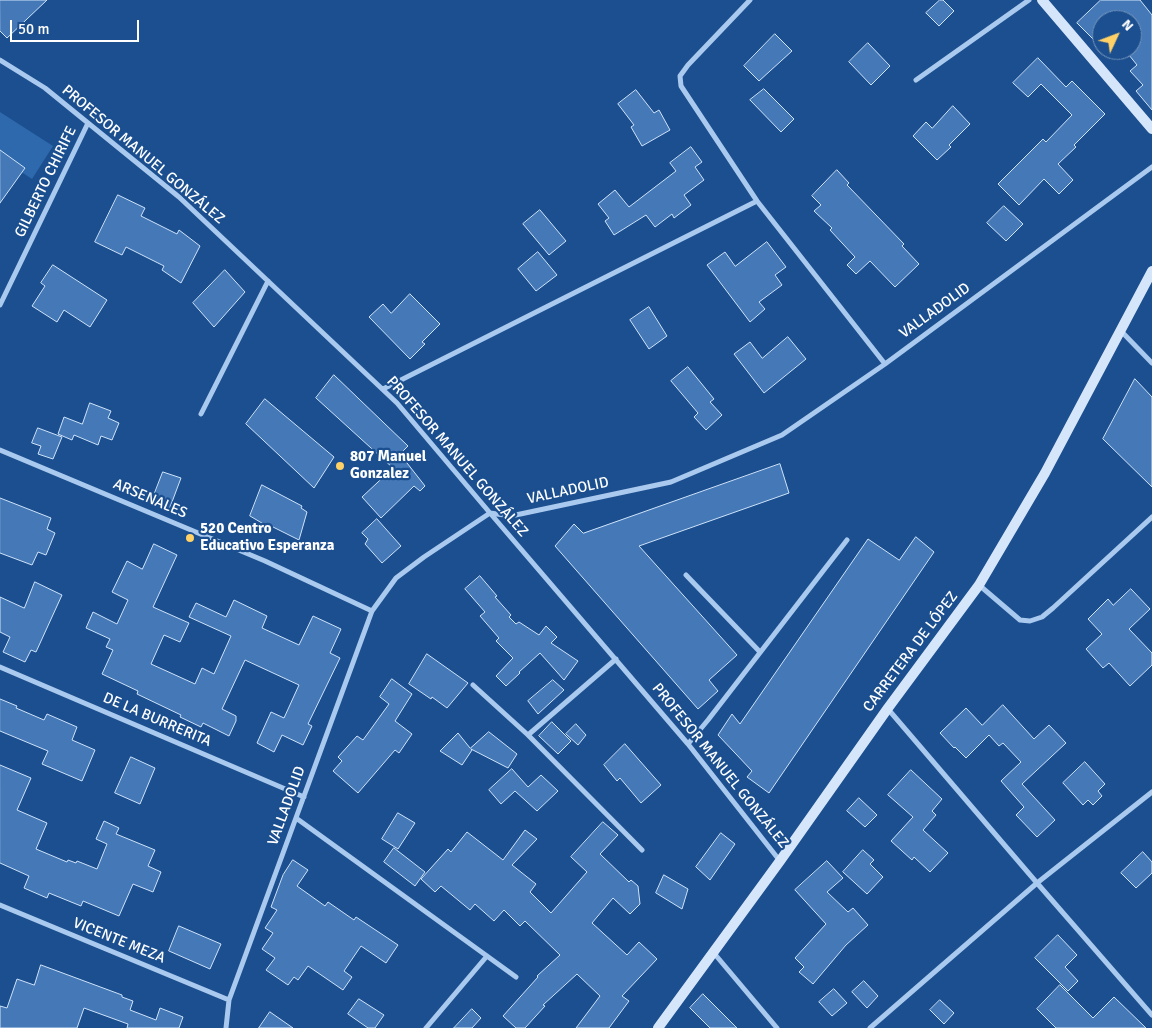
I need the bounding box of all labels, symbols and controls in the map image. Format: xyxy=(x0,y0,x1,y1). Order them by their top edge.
scale bar xyxy=(12,10,141,42)
north arrow xyxy=(1092,10,1142,60)
text: N xyxy=(1118,16,1137,34)
text: 50 m xyxy=(18,20,49,38)
street label: PROFESOR MANUEL GONZÁLEZ xyxy=(58,82,228,228)
street label: GILBERTO CHIRIFE xyxy=(11,123,81,241)
street label: VALLADOLID xyxy=(896,279,974,343)
street label: PROFESOR MANUEL GONZÁLEZ xyxy=(382,373,532,541)
place label: 807 Manuel Gonzalez xyxy=(350,448,426,483)
marker: 807 Manuel Gonzalez xyxy=(334,460,346,472)
street label: VALLADOLID xyxy=(526,474,610,508)
street label: ARSENALES xyxy=(110,475,190,523)
place label: 520 Centro Educativo Esperanza xyxy=(200,520,335,555)
marker: 520 Centro Educativo Esperanza xyxy=(184,532,196,544)
street label: CARRETERA DE LÓPEZ xyxy=(860,588,962,716)
street label: PROFESOR MANUEL GONZÁLEZ xyxy=(648,680,792,852)
street label: DE LA BURRERITA xyxy=(100,689,214,751)
street label: VALLADOLID xyxy=(264,764,310,848)
street label: VICENTE MEZA xyxy=(70,914,168,968)

